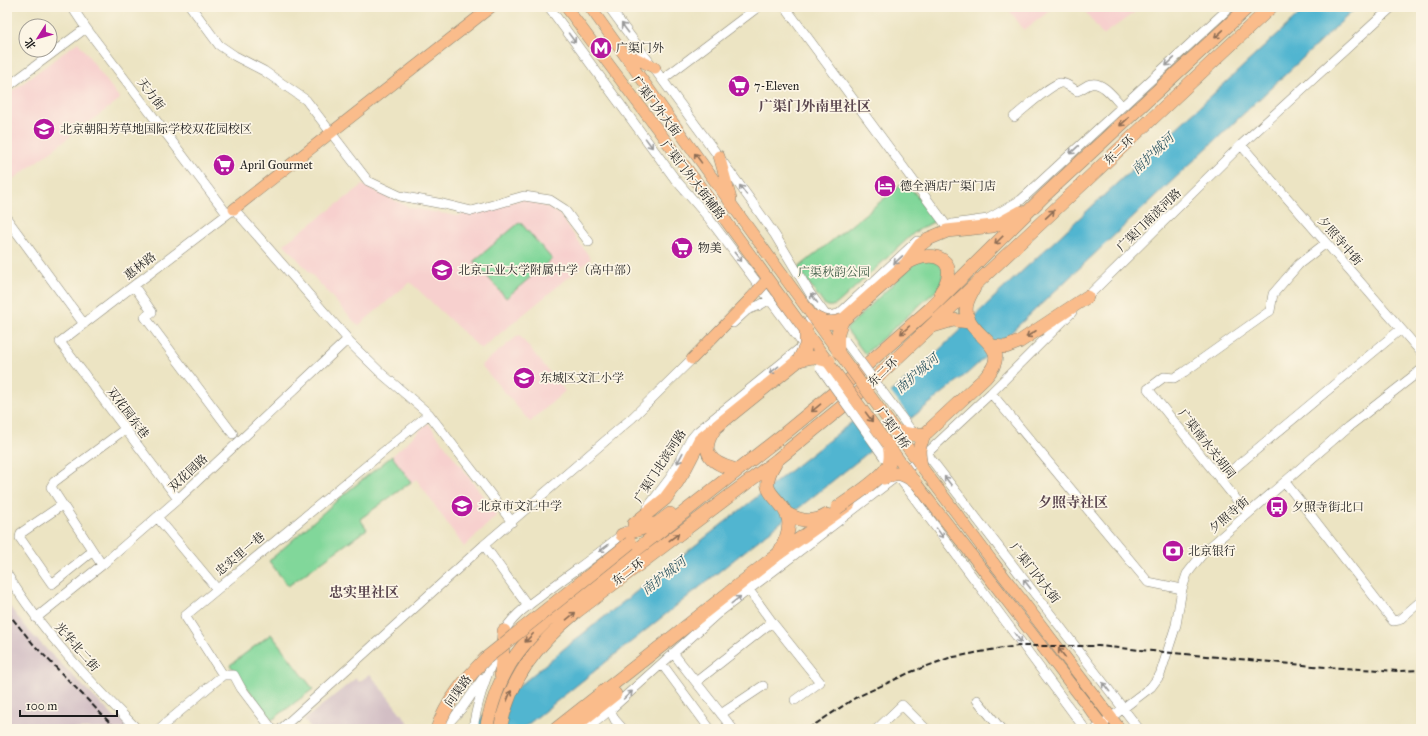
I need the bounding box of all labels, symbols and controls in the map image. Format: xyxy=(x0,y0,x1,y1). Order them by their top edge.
north arrow xyxy=(18,18,58,58)
one-way arrow xyxy=(621,23,629,34)
one-way arrow xyxy=(1214,29,1224,38)
one-way arrow xyxy=(568,33,576,44)
text: 北 xyxy=(22,35,39,52)
metro station icon: 广渠门外 xyxy=(588,35,614,61)
place label: 广渠门外 xyxy=(616,41,664,55)
one-way arrow xyxy=(1165,57,1175,67)
street label: 广渠门外大街 xyxy=(629,73,684,140)
supermarket icon: 7-Eleven xyxy=(726,73,752,99)
street label: 天力街 xyxy=(135,75,168,113)
place label: 7-Eleven xyxy=(754,79,800,93)
district label: 广渠门外南里社区 xyxy=(759,98,871,115)
school or university icon: 北京朝阳芳草地国际学校双花园校区 xyxy=(31,116,57,142)
one-way arrow xyxy=(1119,117,1129,127)
place label: 北京朝阳芳草地国际学校双花园校区 xyxy=(60,122,252,136)
water label: 南护城河 xyxy=(1129,129,1179,178)
street label: 东二环 xyxy=(1101,133,1137,167)
one-way arrow xyxy=(644,138,653,149)
street label: 广渠门外大街辅路 xyxy=(658,138,728,222)
one-way arrow xyxy=(1070,145,1080,154)
supermarket icon: April Gourmet xyxy=(211,152,237,178)
one-way arrow xyxy=(694,153,702,164)
place label: April Gourmet xyxy=(239,158,314,172)
hotel icon: 德全酒店广渠门店 xyxy=(872,173,898,199)
place label: 德全酒店广渠门店 xyxy=(900,179,996,193)
one-way arrow xyxy=(739,184,747,195)
street label: 广渠门南滨河路 xyxy=(1114,186,1184,254)
one-way arrow xyxy=(1045,209,1055,219)
street label: 夕照寺中街 xyxy=(1315,214,1366,269)
supermarket icon: 物美 xyxy=(669,235,695,261)
one-way arrow xyxy=(994,235,1004,245)
place label: 物美 xyxy=(698,241,722,255)
street label: 惠林路 xyxy=(122,249,158,283)
one-way arrow xyxy=(733,251,742,262)
one-way arrow xyxy=(893,255,903,264)
school or university icon: 北京工业大学附属中学（高中部） xyxy=(429,257,455,283)
place label: 北京工业大学附属中学（高中部） xyxy=(458,263,638,277)
park label: 广渠秋韵公园 xyxy=(798,265,870,279)
one-way arrow xyxy=(810,293,818,304)
one-way arrow xyxy=(900,326,910,335)
one-way arrow xyxy=(1026,330,1037,338)
water label: 南护城河 xyxy=(892,350,943,397)
street label: 东二环 xyxy=(865,355,901,389)
school or university icon: 东城区文汇小学 xyxy=(511,365,537,391)
one-way arrow xyxy=(768,366,779,374)
place label: 东城区文汇小学 xyxy=(540,371,624,385)
street label: 双花园东巷 xyxy=(104,385,152,441)
one-way arrow xyxy=(811,403,822,412)
street label: 广渠门桥 xyxy=(873,404,913,452)
street label: 广渠南水关胡同 xyxy=(1176,407,1238,481)
one-way arrow xyxy=(865,412,873,423)
street label: 广渠门北滨河路 xyxy=(631,427,689,505)
street label: 双花园路 xyxy=(166,452,210,494)
one-way arrow xyxy=(676,452,683,464)
one-way arrow xyxy=(943,476,952,487)
school or university icon: 北京市文汇中学 xyxy=(449,493,475,519)
street label: 夕照寺街 xyxy=(1206,493,1252,536)
district label: 夕照寺社区 xyxy=(1038,494,1108,511)
bus stop icon: 夕照寺街北口 xyxy=(1264,494,1290,520)
place label: 北京市文汇中学 xyxy=(478,499,562,513)
place label: 夕照寺街北口 xyxy=(1292,500,1364,514)
one-way arrow xyxy=(936,528,944,539)
street label: 忠实里一巷 xyxy=(213,529,267,579)
one-way arrow xyxy=(668,533,679,542)
bank icon: 北京银行 xyxy=(1160,538,1186,564)
street label: 广渠门内大街 xyxy=(1007,540,1063,606)
one-way arrow xyxy=(599,544,610,552)
place label: 北京银行 xyxy=(1188,544,1236,558)
water label: 南护城河 xyxy=(639,552,691,598)
street label: 东二环 xyxy=(609,556,647,588)
one-way arrow xyxy=(1023,579,1031,590)
district label: 忠实里社区 xyxy=(329,584,399,601)
one-way arrow xyxy=(730,595,741,604)
one-way arrow xyxy=(565,612,576,621)
street label: 光华北二街 xyxy=(52,620,103,675)
one-way arrow xyxy=(1013,632,1022,643)
one-way arrow xyxy=(524,633,534,643)
one-way arrow xyxy=(1058,647,1066,658)
street label: 问渠路 xyxy=(442,672,474,710)
one-way arrow xyxy=(1102,682,1111,693)
one-way arrow xyxy=(506,690,514,702)
one-way arrow xyxy=(623,690,633,699)
scale bar xyxy=(20,692,117,718)
text: 100 m xyxy=(26,699,57,713)

